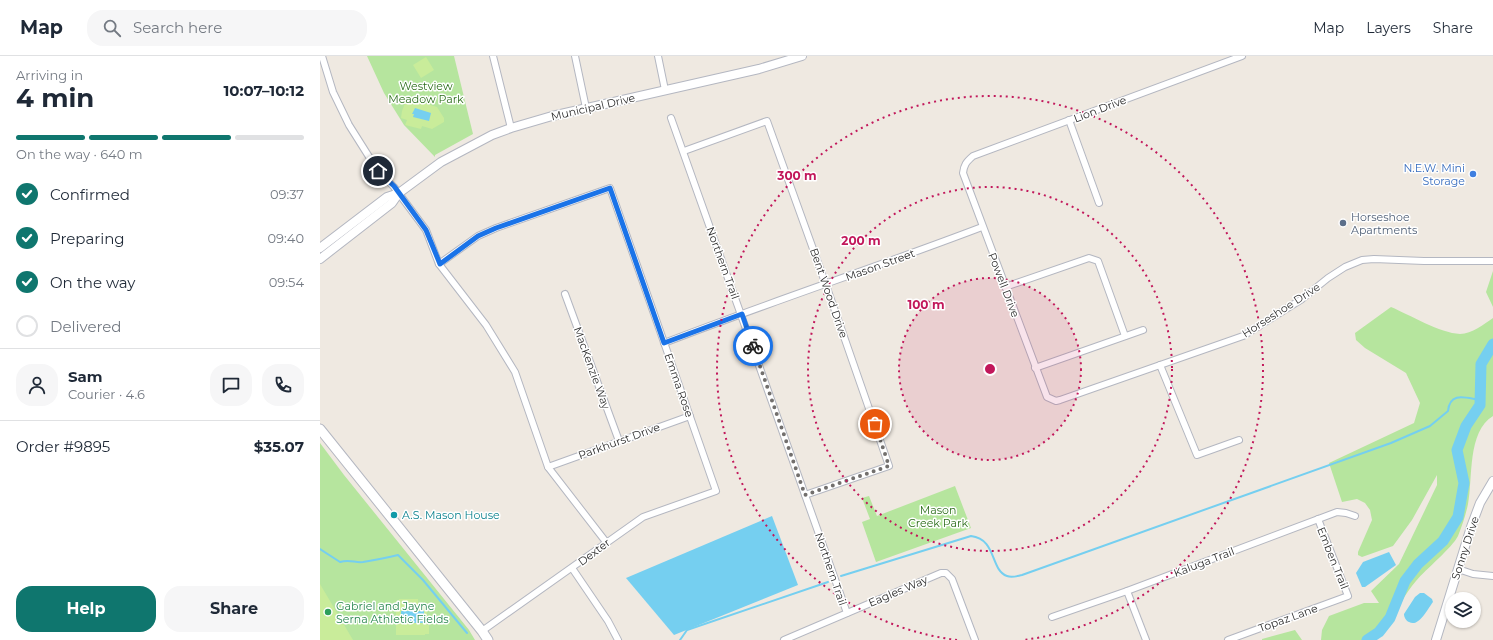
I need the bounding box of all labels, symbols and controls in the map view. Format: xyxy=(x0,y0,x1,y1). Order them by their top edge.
search box xyxy=(87,10,367,46)
text: Map xyxy=(20,16,63,39)
icon: search xyxy=(101,17,123,39)
text: Search here xyxy=(133,18,222,37)
text: Map xyxy=(1313,19,1344,37)
text: Layers xyxy=(1366,19,1411,37)
text: Share xyxy=(1433,19,1473,37)
text: Arriving in xyxy=(16,67,83,83)
park label: Westview Meadow Park xyxy=(388,79,464,106)
text: 10:07–10:12 xyxy=(223,81,304,100)
text: 4 min xyxy=(16,82,94,114)
street label: Municipal Drive xyxy=(550,90,637,123)
street label: Lion Drive xyxy=(1072,92,1129,125)
text: On the way · 640 m xyxy=(16,146,142,162)
pin xyxy=(361,154,395,188)
icon: home xyxy=(367,160,389,182)
place label: N.E.W. Mini Storage xyxy=(1403,161,1465,188)
text: 300 m xyxy=(776,168,817,183)
marker: N.E.W. Mini Storage xyxy=(1468,169,1478,179)
icon: check xyxy=(16,183,38,205)
text: Confirmed xyxy=(50,185,130,204)
text: 09:37 xyxy=(270,186,304,202)
place label: Horseshoe Apartments xyxy=(1351,210,1418,237)
marker: Horseshoe Apartments xyxy=(1338,218,1348,228)
street label: Northern Trail xyxy=(703,225,743,301)
icon: check xyxy=(16,227,38,249)
text: Preparing xyxy=(50,229,125,248)
text: 09:40 xyxy=(268,230,304,246)
text: 200 m xyxy=(841,233,881,248)
street label: Bent Wood Drive xyxy=(807,246,851,340)
street label: Mason Street xyxy=(843,246,917,284)
street label: Powell Drive xyxy=(985,251,1023,320)
icon: check xyxy=(16,271,38,293)
text: On the way xyxy=(50,273,135,292)
text: 09:54 xyxy=(269,274,304,290)
street label: Horseshoe Drive xyxy=(1239,279,1323,340)
text: 100 m xyxy=(908,297,944,312)
text: Delivered xyxy=(50,317,122,336)
street label: MacKenzie Way xyxy=(571,325,613,411)
courier xyxy=(733,326,773,366)
icon: bike xyxy=(742,335,764,357)
street label: Emma Rose xyxy=(661,351,697,419)
centre of rings xyxy=(983,362,997,376)
button: person xyxy=(16,364,58,406)
button: chat xyxy=(210,364,252,406)
button: phone xyxy=(262,364,304,406)
text: Sam xyxy=(68,367,103,386)
text: Courier · 4.6 xyxy=(68,386,145,402)
pin xyxy=(858,407,892,441)
icon: bag xyxy=(864,413,886,435)
street label: Parkhurst Drive xyxy=(576,420,662,462)
text: Order #9895 xyxy=(16,437,110,456)
text: $35.07 xyxy=(254,437,304,456)
park label: Mason Creek Park xyxy=(908,503,968,530)
place label: A.S. Mason House xyxy=(402,508,500,522)
marker: A.S. Mason House xyxy=(389,510,399,520)
street label: Sonny Drive xyxy=(1448,514,1482,582)
street label: Emben Trail xyxy=(1314,525,1352,591)
street label: Northern Trail xyxy=(812,531,850,607)
street label: Dexter xyxy=(575,535,613,569)
street label: Kaluga Trail xyxy=(1172,544,1236,580)
street label: Eagles Way xyxy=(866,572,930,610)
button: Help xyxy=(16,586,156,632)
button: Share xyxy=(164,586,304,632)
map controls xyxy=(1445,592,1481,628)
button: layers xyxy=(1445,592,1481,628)
place label: Gabriel and Jayne Serna Athletic Fields xyxy=(336,599,449,626)
street label: Topaz Lane xyxy=(1256,601,1320,635)
marker: Gabriel and Jayne Serna Athletic Fields xyxy=(323,607,333,617)

